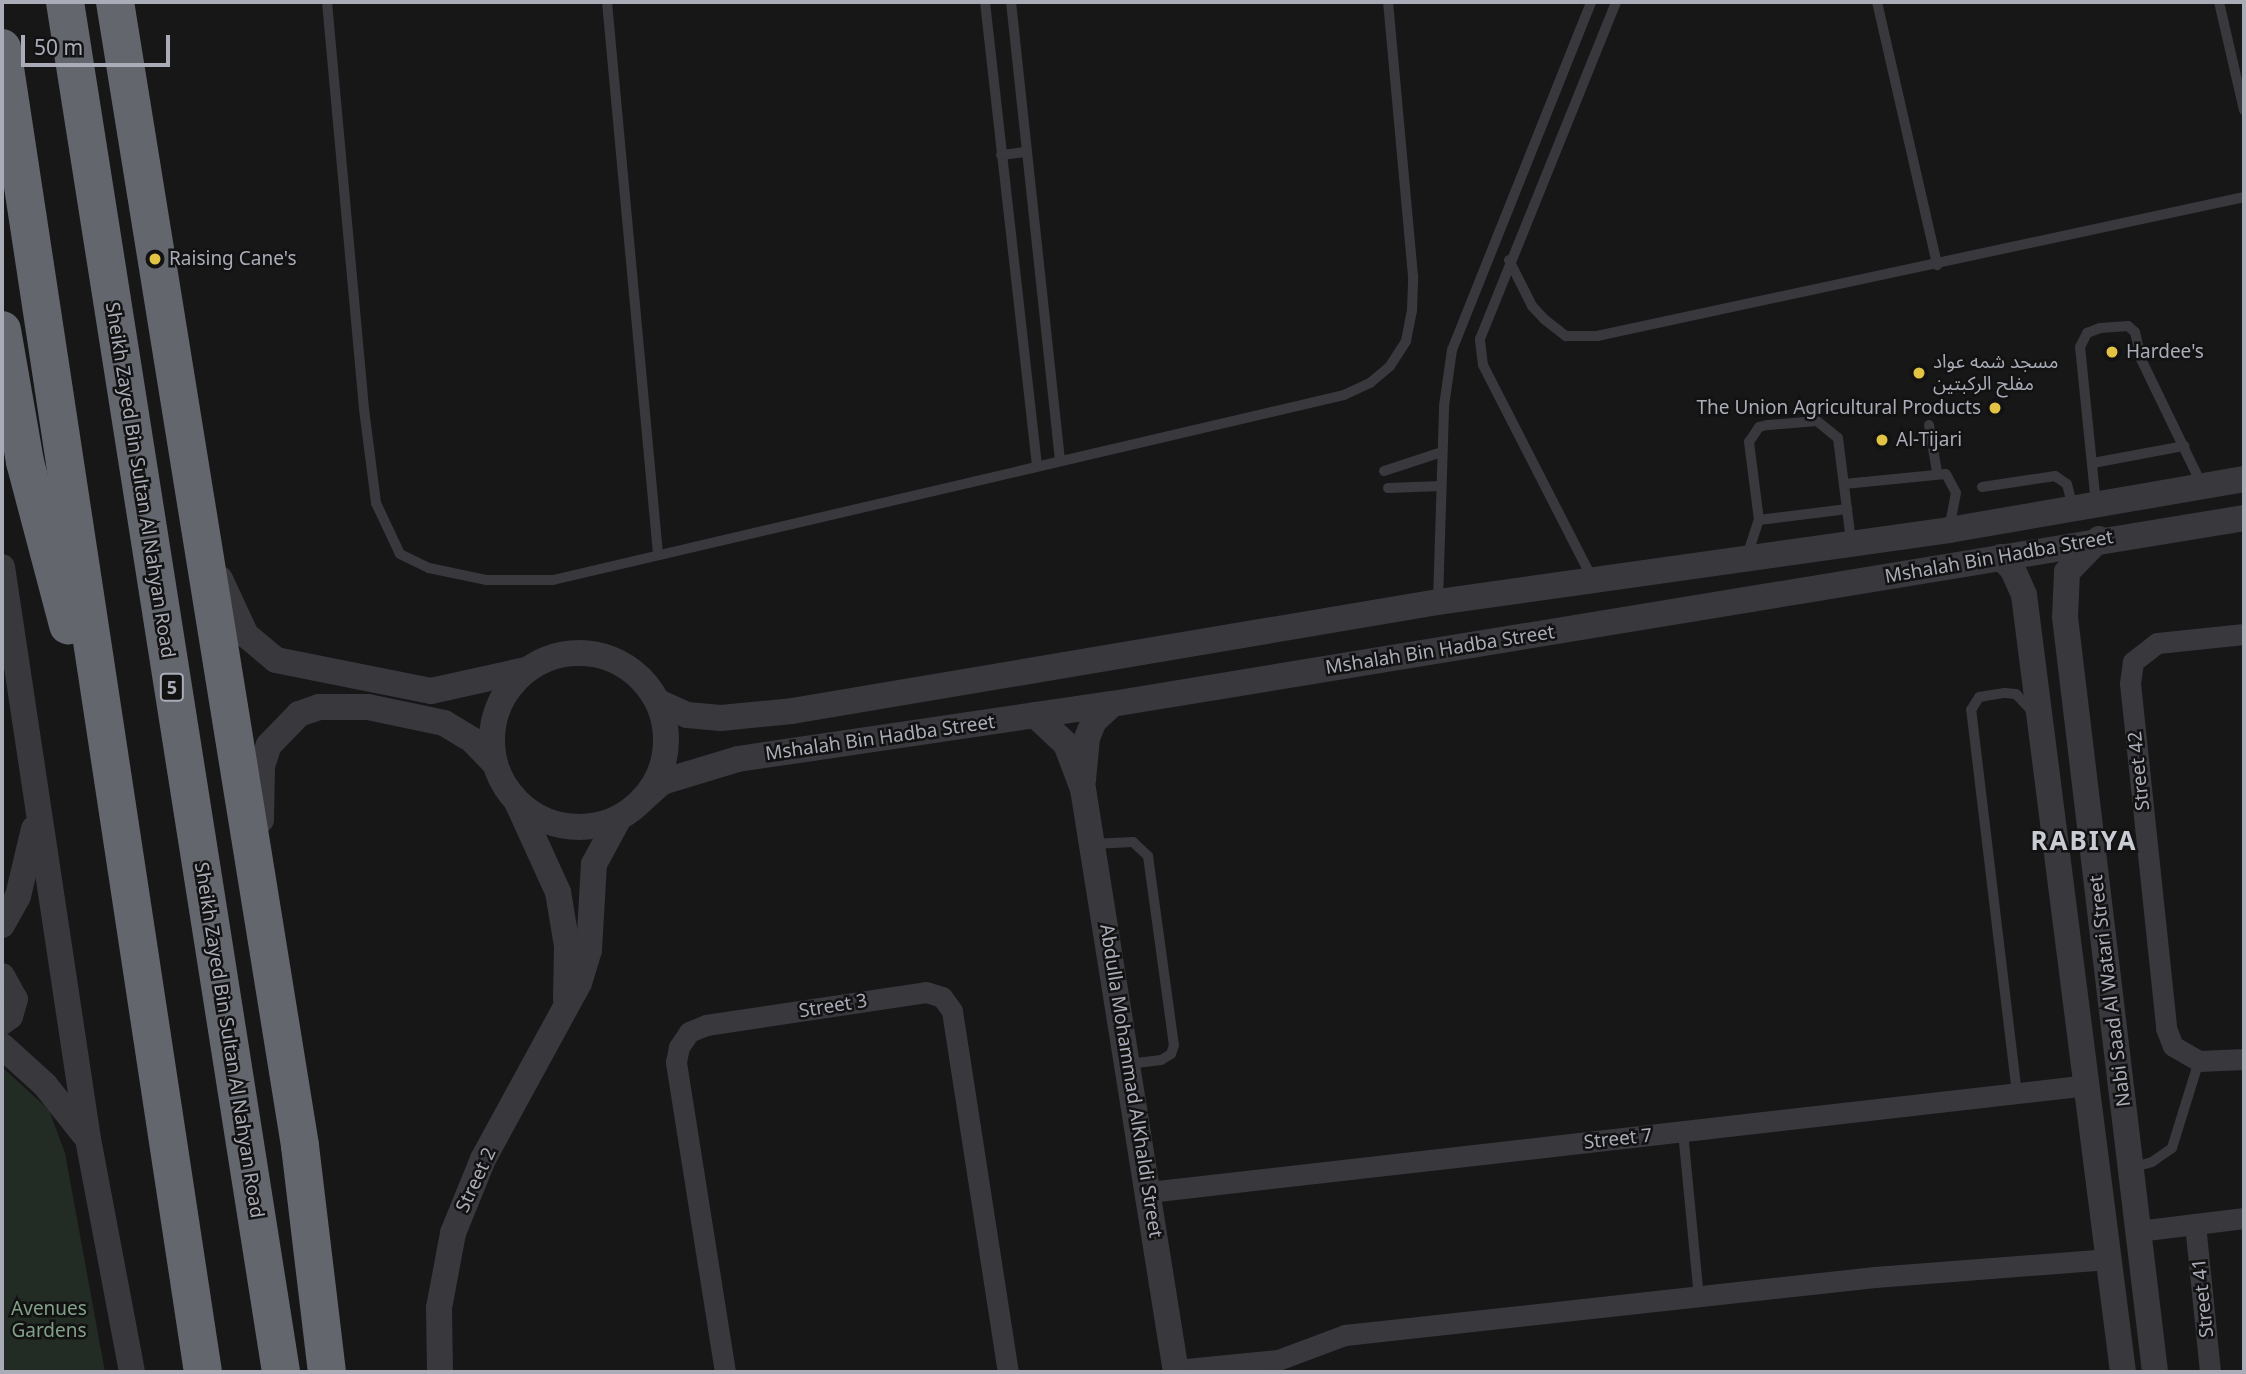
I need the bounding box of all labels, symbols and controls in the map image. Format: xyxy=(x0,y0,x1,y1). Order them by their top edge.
scale bar xyxy=(24,21,173,65)
text: 50 m xyxy=(34,33,83,61)
place label: Raising Cane's xyxy=(169,248,296,270)
marker: Raising Cane's xyxy=(147,251,163,267)
street label: Sheikh Zayed Bin Sultan Al Nahyan Road xyxy=(101,300,179,660)
place label: Hardee's xyxy=(2126,341,2204,363)
marker: Hardee's xyxy=(2104,344,2120,360)
place label: مسجد شمه عواد مفلح الركبتين xyxy=(1933,351,2058,395)
marker: مسجد شمه عواد مفلح الركبتين xyxy=(1911,365,1927,381)
place label: The Union Agricultural Products xyxy=(1696,397,1981,419)
marker: The Union Agricultural Products xyxy=(1987,400,2003,416)
place label: Al-Tijari xyxy=(1896,429,1962,451)
marker: Al-Tijari xyxy=(1874,432,1890,448)
street label: Mshalah Bin Hadba Street xyxy=(1883,526,2115,588)
street label: Mshalah Bin Hadba Street xyxy=(1324,621,1556,679)
road number: 5 xyxy=(160,672,184,702)
street label: Mshalah Bin Hadba Street xyxy=(764,711,996,765)
street label: Street 42 xyxy=(2123,730,2155,812)
district label: RABIYA xyxy=(2031,825,2137,857)
street label: Sheikh Zayed Bin Sultan Al Nahyan Road xyxy=(190,860,268,1220)
street label: Nabi Saad Al Watari Street xyxy=(2084,874,2136,1108)
street label: Abdulla Mohammad AlKhaldi Street xyxy=(1095,923,1167,1239)
street label: Street 3 xyxy=(797,989,869,1023)
street label: Street 7 xyxy=(1583,1124,1653,1154)
street label: Street 2 xyxy=(451,1144,501,1216)
street label: Street 41 xyxy=(2187,1257,2219,1339)
park label: Avenues Gardens xyxy=(11,1298,87,1342)

